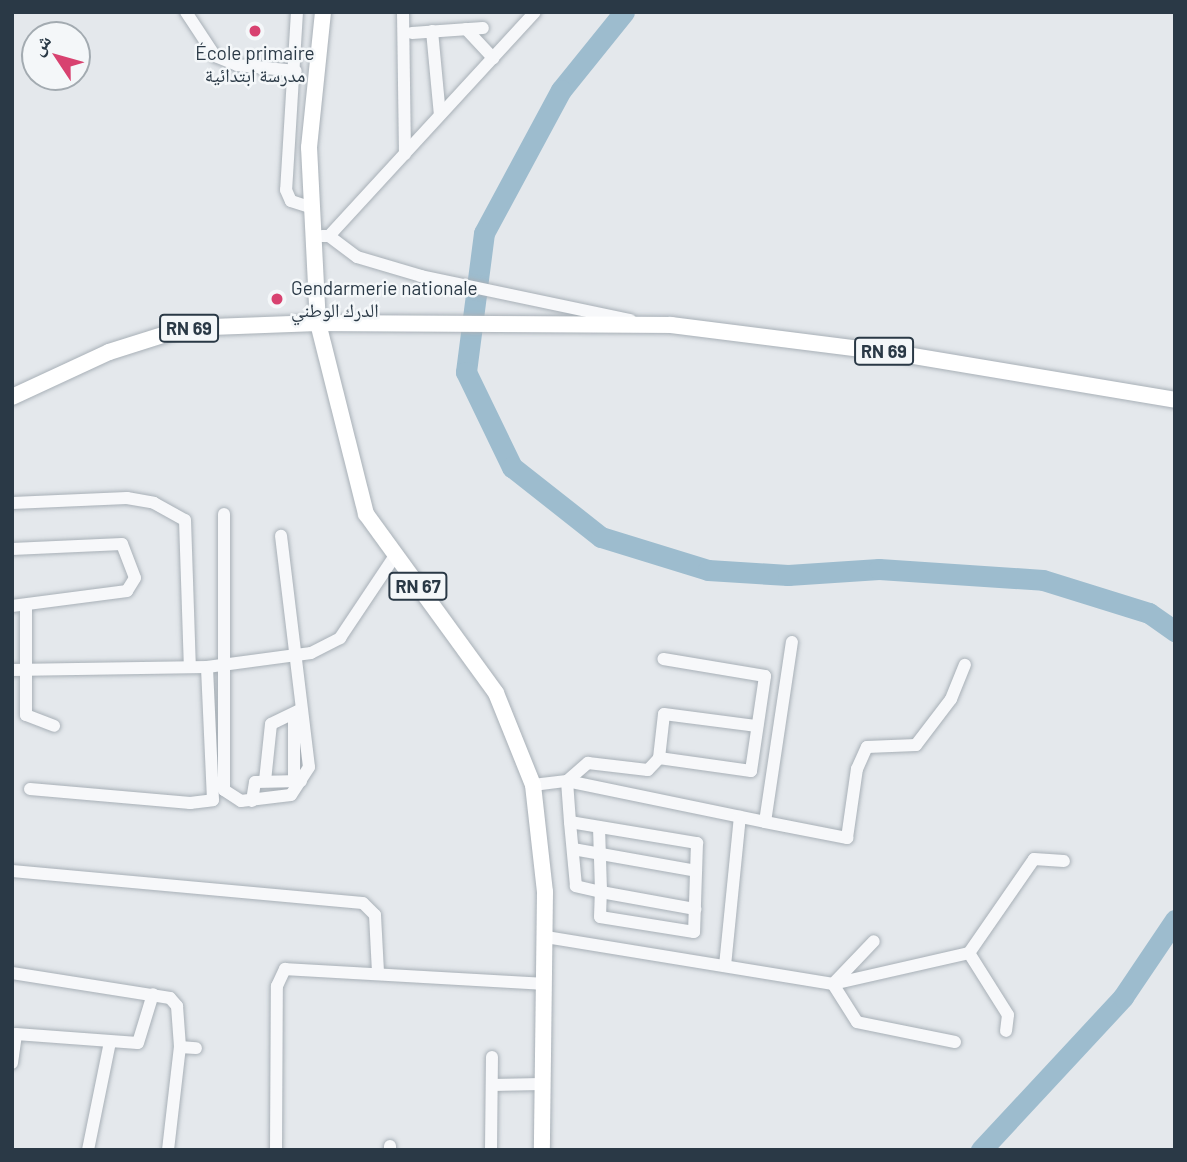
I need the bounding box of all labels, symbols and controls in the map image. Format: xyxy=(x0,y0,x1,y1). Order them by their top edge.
north arrow xyxy=(21,21,91,91)
marker: École primaire مدرسة ابتدائية xyxy=(247,23,263,39)
text: ش xyxy=(25,30,55,59)
place label: École primaire مدرسة ابتدائية xyxy=(195,42,315,86)
place label: Gendarmerie nationale الدرك الوطني xyxy=(291,277,478,321)
marker: Gendarmerie nationale الدرك الوطني xyxy=(269,291,285,307)
road number: RN 69 xyxy=(158,314,220,342)
road number: RN 69 xyxy=(852,337,916,366)
road number: RN 67 xyxy=(388,572,448,600)

